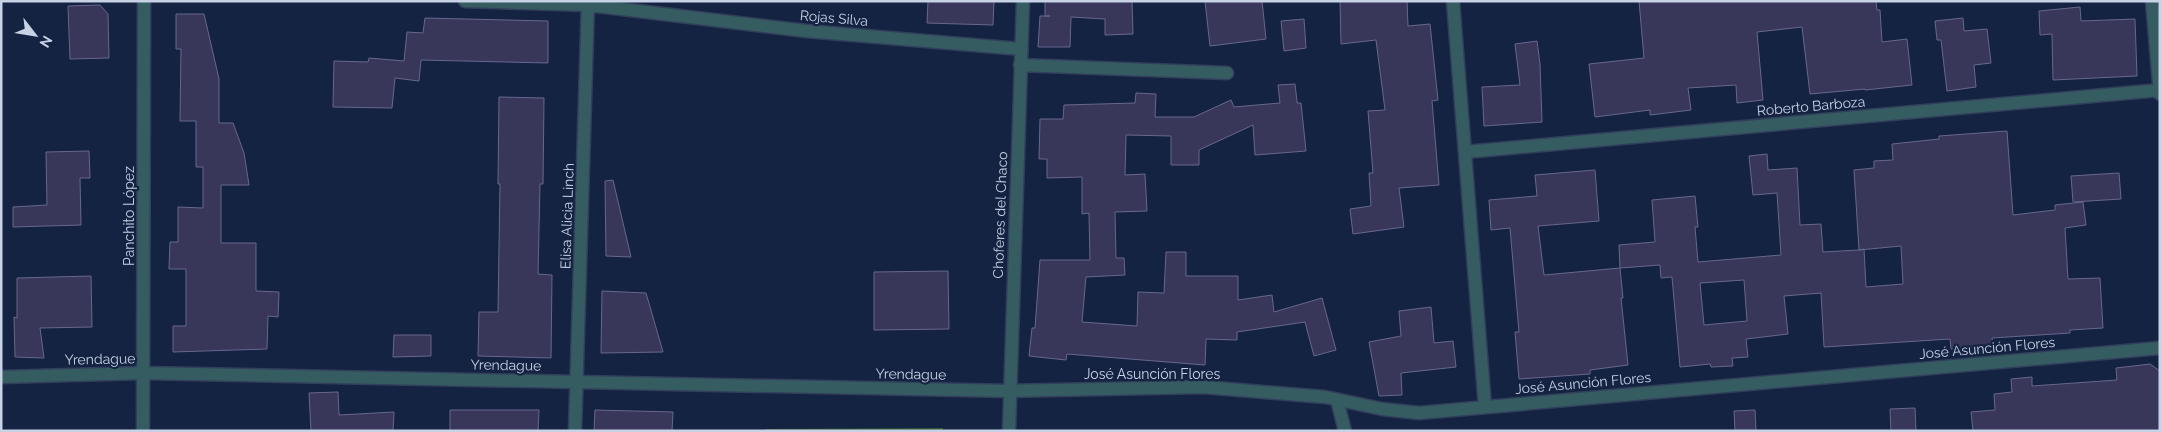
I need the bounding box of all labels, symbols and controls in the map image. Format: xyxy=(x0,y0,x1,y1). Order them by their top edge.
street label: Rojas Silva xyxy=(799,7,869,29)
north arrow xyxy=(10,10,60,60)
text: N xyxy=(37,33,56,50)
street label: Roberto Barboza xyxy=(1756,93,1866,119)
street label: Choferes del Chaco xyxy=(990,151,1010,279)
street label: Elisa Alicia Linch xyxy=(557,163,577,269)
street label: Panchito López xyxy=(121,166,137,266)
street label: José Asunción Flores xyxy=(1918,334,2056,362)
street label: Yrendague xyxy=(64,350,136,368)
street label: Yrendague xyxy=(470,356,542,374)
street label: Yrendague xyxy=(875,365,947,383)
street label: José Asunción Flores xyxy=(1084,366,1220,382)
street label: José Asunción Flores xyxy=(1514,369,1652,397)

